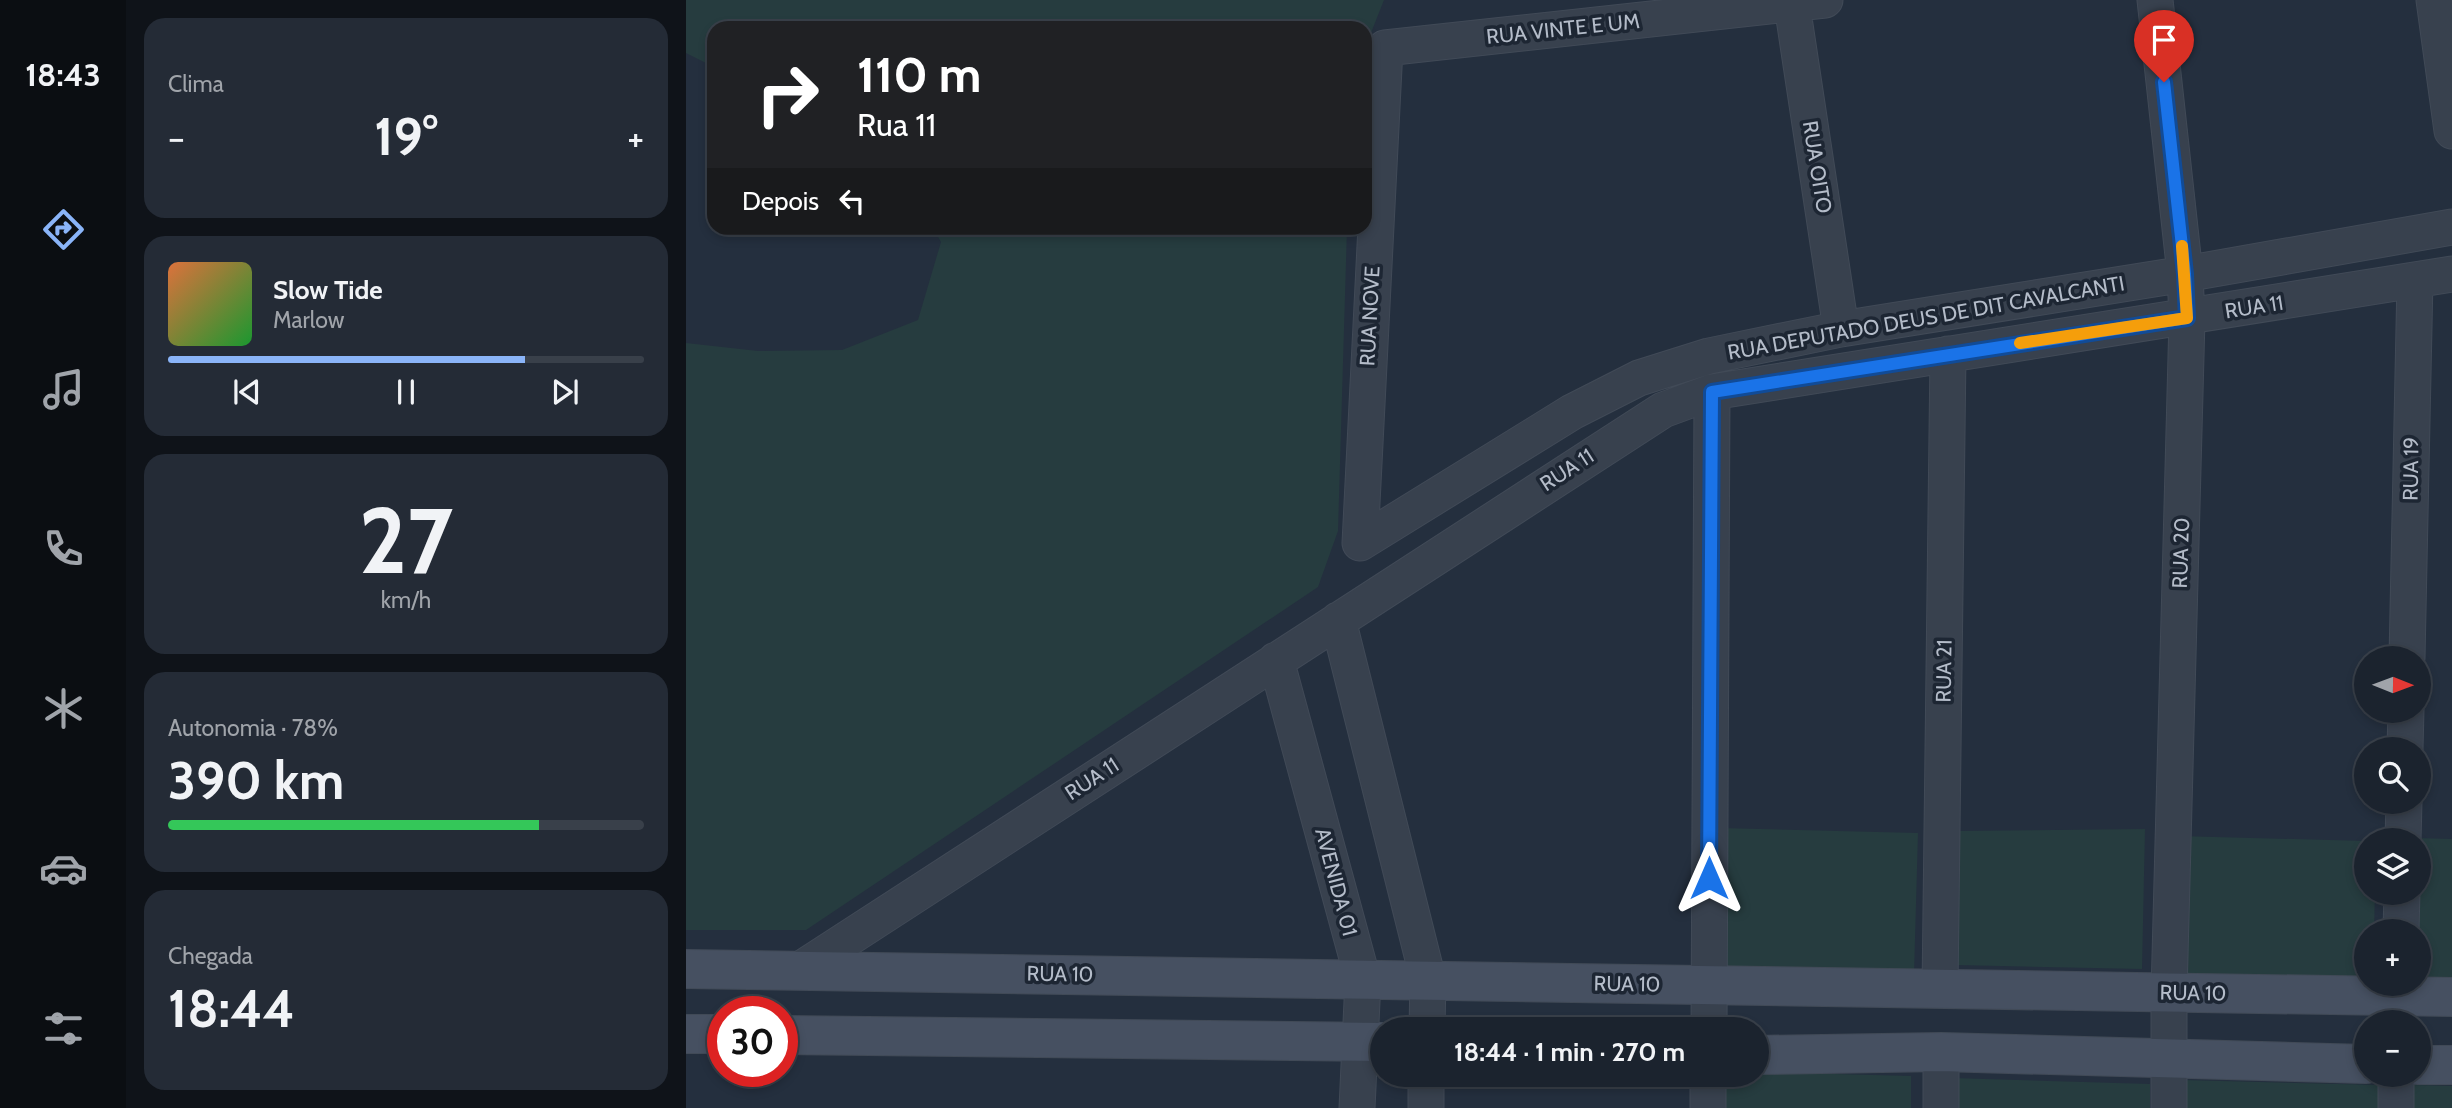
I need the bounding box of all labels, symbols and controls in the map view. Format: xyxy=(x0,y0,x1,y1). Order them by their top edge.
street label: RUA VINTE E UM xyxy=(1485,8,1641,49)
pin xyxy=(2134,10,2194,82)
icon: arrive xyxy=(2145,21,2183,59)
text: 110 m xyxy=(857,45,981,104)
icon: right xyxy=(742,49,833,140)
text: 18:43 xyxy=(25,55,101,94)
text: Clima xyxy=(168,70,224,98)
text: 19° xyxy=(374,105,438,168)
text: Rua 11 xyxy=(857,105,936,144)
text: − xyxy=(168,114,185,161)
text: + xyxy=(627,114,644,161)
street label: RUA OITO xyxy=(1798,119,1837,215)
icon: left xyxy=(833,182,871,220)
text: Depois xyxy=(742,185,819,217)
icon: directions xyxy=(39,205,88,254)
street label: RUA NOVE xyxy=(1354,265,1385,367)
street label: RUA DEPUTADO DEUS DE DIT CAVALCANTI xyxy=(1726,270,2126,365)
text: Slow Tide xyxy=(273,274,383,306)
street label: RUA 11 xyxy=(2223,290,2285,323)
text: Marlow xyxy=(273,306,344,334)
icon: music xyxy=(39,365,88,414)
icon: previous xyxy=(228,373,266,411)
icon: pause xyxy=(387,373,425,411)
icon: next xyxy=(546,373,584,411)
street label: RUA 19 xyxy=(2397,437,2424,501)
street label: RUA 11 xyxy=(1535,443,1598,496)
text: 27 xyxy=(359,485,453,596)
street label: RUA 20 xyxy=(2167,517,2194,589)
icon: phone xyxy=(39,524,88,573)
text: km/h xyxy=(381,586,431,614)
street label: RUA 21 xyxy=(1930,639,1957,703)
north arrow xyxy=(2354,646,2431,723)
map controls xyxy=(2354,646,2431,1087)
icon: climate xyxy=(39,684,88,733)
text: Autonomia · 78% xyxy=(168,714,338,742)
button: search xyxy=(2354,737,2431,814)
text: 390 km xyxy=(168,749,344,812)
street label: RUA 11 xyxy=(1060,752,1123,805)
street label: AVENIDA 01 xyxy=(1310,825,1363,939)
button: layers xyxy=(2354,828,2431,905)
position arrow xyxy=(1672,841,1746,915)
icon: car xyxy=(39,844,88,893)
button: + xyxy=(2354,919,2431,996)
text: Chegada xyxy=(168,942,253,970)
street label: RUA 10 xyxy=(1026,960,1094,987)
street label: RUA 10 xyxy=(1593,970,1661,997)
text: 18:44 xyxy=(168,977,295,1040)
street label: RUA 10 xyxy=(2159,979,2227,1006)
speed limit sign: 30 xyxy=(707,996,798,1087)
icon: filters xyxy=(39,1004,88,1053)
button: − xyxy=(2354,1010,2431,1087)
text: 18:44 · 1 min · 270 m xyxy=(1454,1036,1685,1068)

